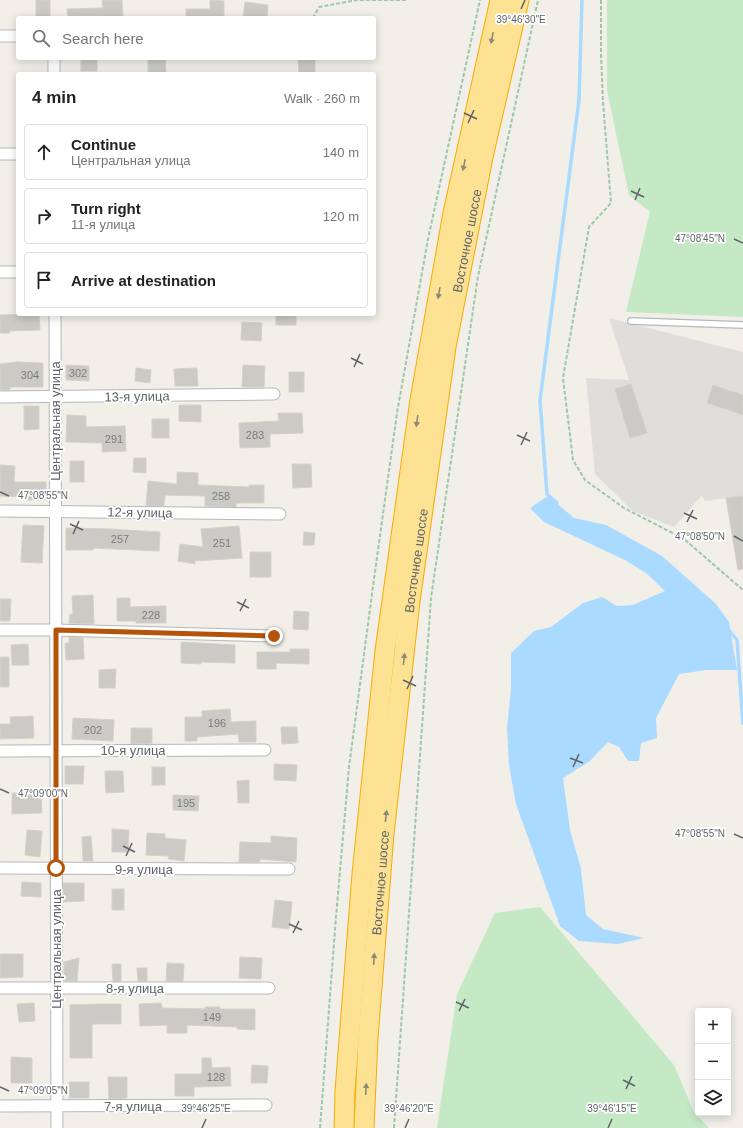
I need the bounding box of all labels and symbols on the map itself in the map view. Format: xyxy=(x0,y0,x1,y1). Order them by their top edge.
text: 39°46'30"E xyxy=(496,14,546,25)
one-way arrow xyxy=(488,32,494,44)
one-way arrow xyxy=(460,159,466,171)
street label: Восточное шоссе xyxy=(450,188,485,294)
text: 47°08'45"N xyxy=(675,233,725,244)
one-way arrow xyxy=(436,287,442,299)
street label: Центральная улица xyxy=(48,360,63,481)
house number: 302 xyxy=(69,367,87,379)
house number: 304 xyxy=(21,369,39,381)
street label: 13-я улица xyxy=(104,388,170,405)
one-way arrow xyxy=(414,415,420,427)
house number: 283 xyxy=(246,429,264,441)
house number: 291 xyxy=(105,433,123,445)
text: 47°08'55"N xyxy=(18,490,68,501)
house number: 258 xyxy=(212,490,230,502)
street label: 12-я улица xyxy=(107,504,173,521)
street label: Восточное шоссе xyxy=(402,508,431,614)
text: 47°08'50"N xyxy=(675,531,725,542)
house number: 257 xyxy=(111,533,129,545)
house number: 251 xyxy=(213,537,231,549)
house number: 228 xyxy=(142,609,160,621)
route end xyxy=(265,627,283,645)
one-way arrow xyxy=(400,653,407,665)
house number: 196 xyxy=(208,717,226,729)
house number: 202 xyxy=(84,724,102,736)
street label: 10-я улица xyxy=(100,743,166,758)
text: 47°09'00"N xyxy=(18,788,68,799)
house number: 195 xyxy=(177,797,195,809)
one-way arrow xyxy=(383,810,389,822)
text: 47°08'55"N xyxy=(675,828,725,839)
street label: Восточное шоссе xyxy=(369,829,392,936)
route start xyxy=(47,859,65,877)
street label: 9-я улица xyxy=(115,862,174,877)
street label: Центральная улица xyxy=(49,888,64,1009)
one-way arrow xyxy=(371,953,377,965)
street label: 8-я улица xyxy=(106,981,165,996)
house number: 149 xyxy=(203,1011,221,1023)
house number: 128 xyxy=(207,1071,225,1083)
one-way arrow xyxy=(362,1083,369,1095)
text: 47°09'05"N xyxy=(18,1085,68,1096)
street label: 7-я улица xyxy=(104,1099,163,1114)
text: 39°46'25"E xyxy=(181,1103,231,1114)
text: 39°46'20"E xyxy=(384,1103,434,1114)
text: 39°46'15"E xyxy=(587,1103,637,1114)

